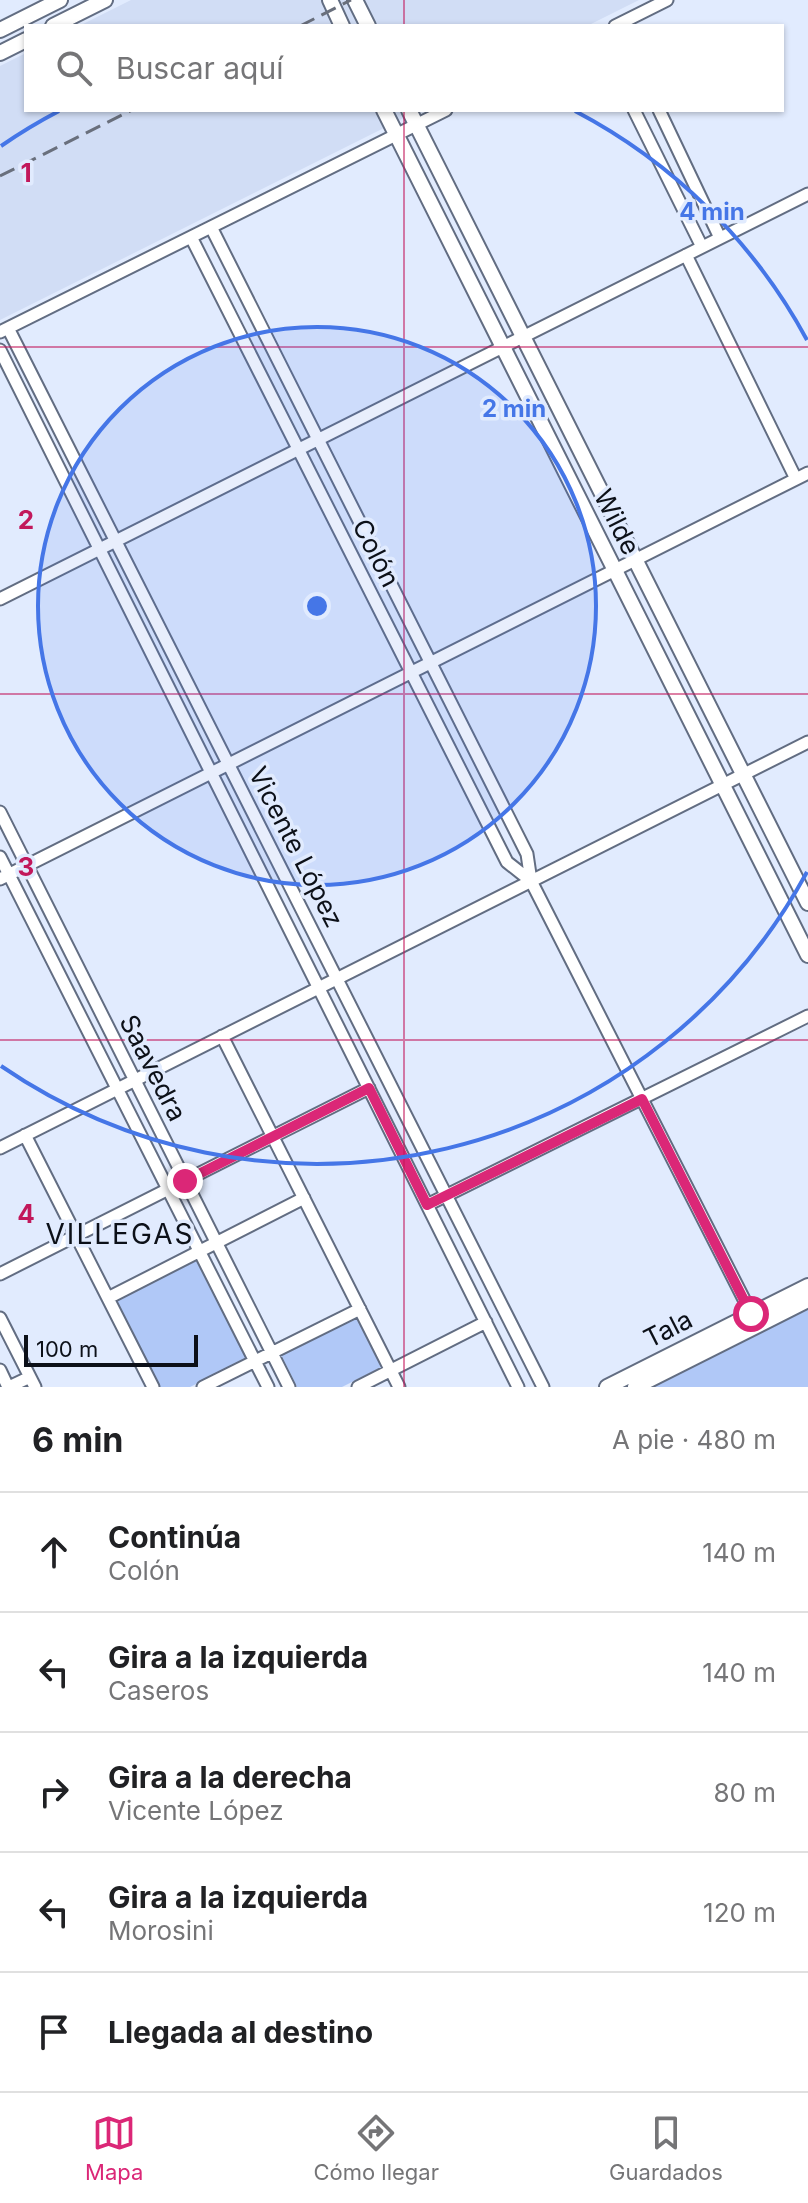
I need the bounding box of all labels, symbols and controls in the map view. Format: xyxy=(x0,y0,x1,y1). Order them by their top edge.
search box xyxy=(24,24,784,112)
icon: search xyxy=(52,46,96,90)
text: Buscar aquí xyxy=(116,50,283,86)
text: 1 xyxy=(20,157,32,188)
text: 4 min xyxy=(679,197,745,226)
text: 2 min xyxy=(482,394,546,423)
street label: Wilde xyxy=(588,484,647,560)
text: 2 xyxy=(18,504,34,535)
street label: Colón xyxy=(346,514,407,592)
centre of rings xyxy=(303,592,331,620)
street label: Vicente López xyxy=(243,761,350,932)
text: 3 xyxy=(18,851,34,882)
street label: Saavedra xyxy=(114,1009,193,1126)
route end xyxy=(167,1163,203,1199)
text: 4 xyxy=(17,1198,35,1229)
district label: VILLEGAS xyxy=(46,1217,194,1251)
route start xyxy=(733,1296,769,1332)
street label: Tala xyxy=(638,1303,697,1354)
scale bar xyxy=(24,1331,198,1367)
text: 100 m xyxy=(36,1336,98,1362)
text: 6 min xyxy=(32,1419,124,1460)
text: A pie · 480 m xyxy=(612,1424,776,1455)
text: Continúa xyxy=(108,1519,241,1555)
icon: ahead xyxy=(32,1530,76,1574)
text: 140 m xyxy=(702,1537,776,1568)
text: Colón xyxy=(108,1555,180,1586)
text: Gira a la izquierda xyxy=(108,1639,368,1675)
icon: left xyxy=(32,1650,76,1694)
text: 140 m xyxy=(702,1657,776,1688)
text: Caseros xyxy=(108,1675,209,1706)
text: Gira a la derecha xyxy=(108,1759,352,1795)
icon: right xyxy=(32,1770,76,1814)
text: 80 m xyxy=(713,1777,776,1808)
text: Vicente López xyxy=(108,1795,284,1826)
text: Gira a la izquierda xyxy=(108,1879,368,1915)
icon: left xyxy=(32,1890,76,1934)
text: 120 m xyxy=(703,1897,776,1928)
text: Morosini xyxy=(108,1915,214,1946)
icon: arrive xyxy=(32,2010,76,2054)
text: Llegada al destino xyxy=(108,2014,373,2050)
tab: Mapa xyxy=(85,2111,143,2185)
tab: Cómo llegar xyxy=(313,2111,439,2185)
tab: Guardados xyxy=(609,2111,723,2185)

